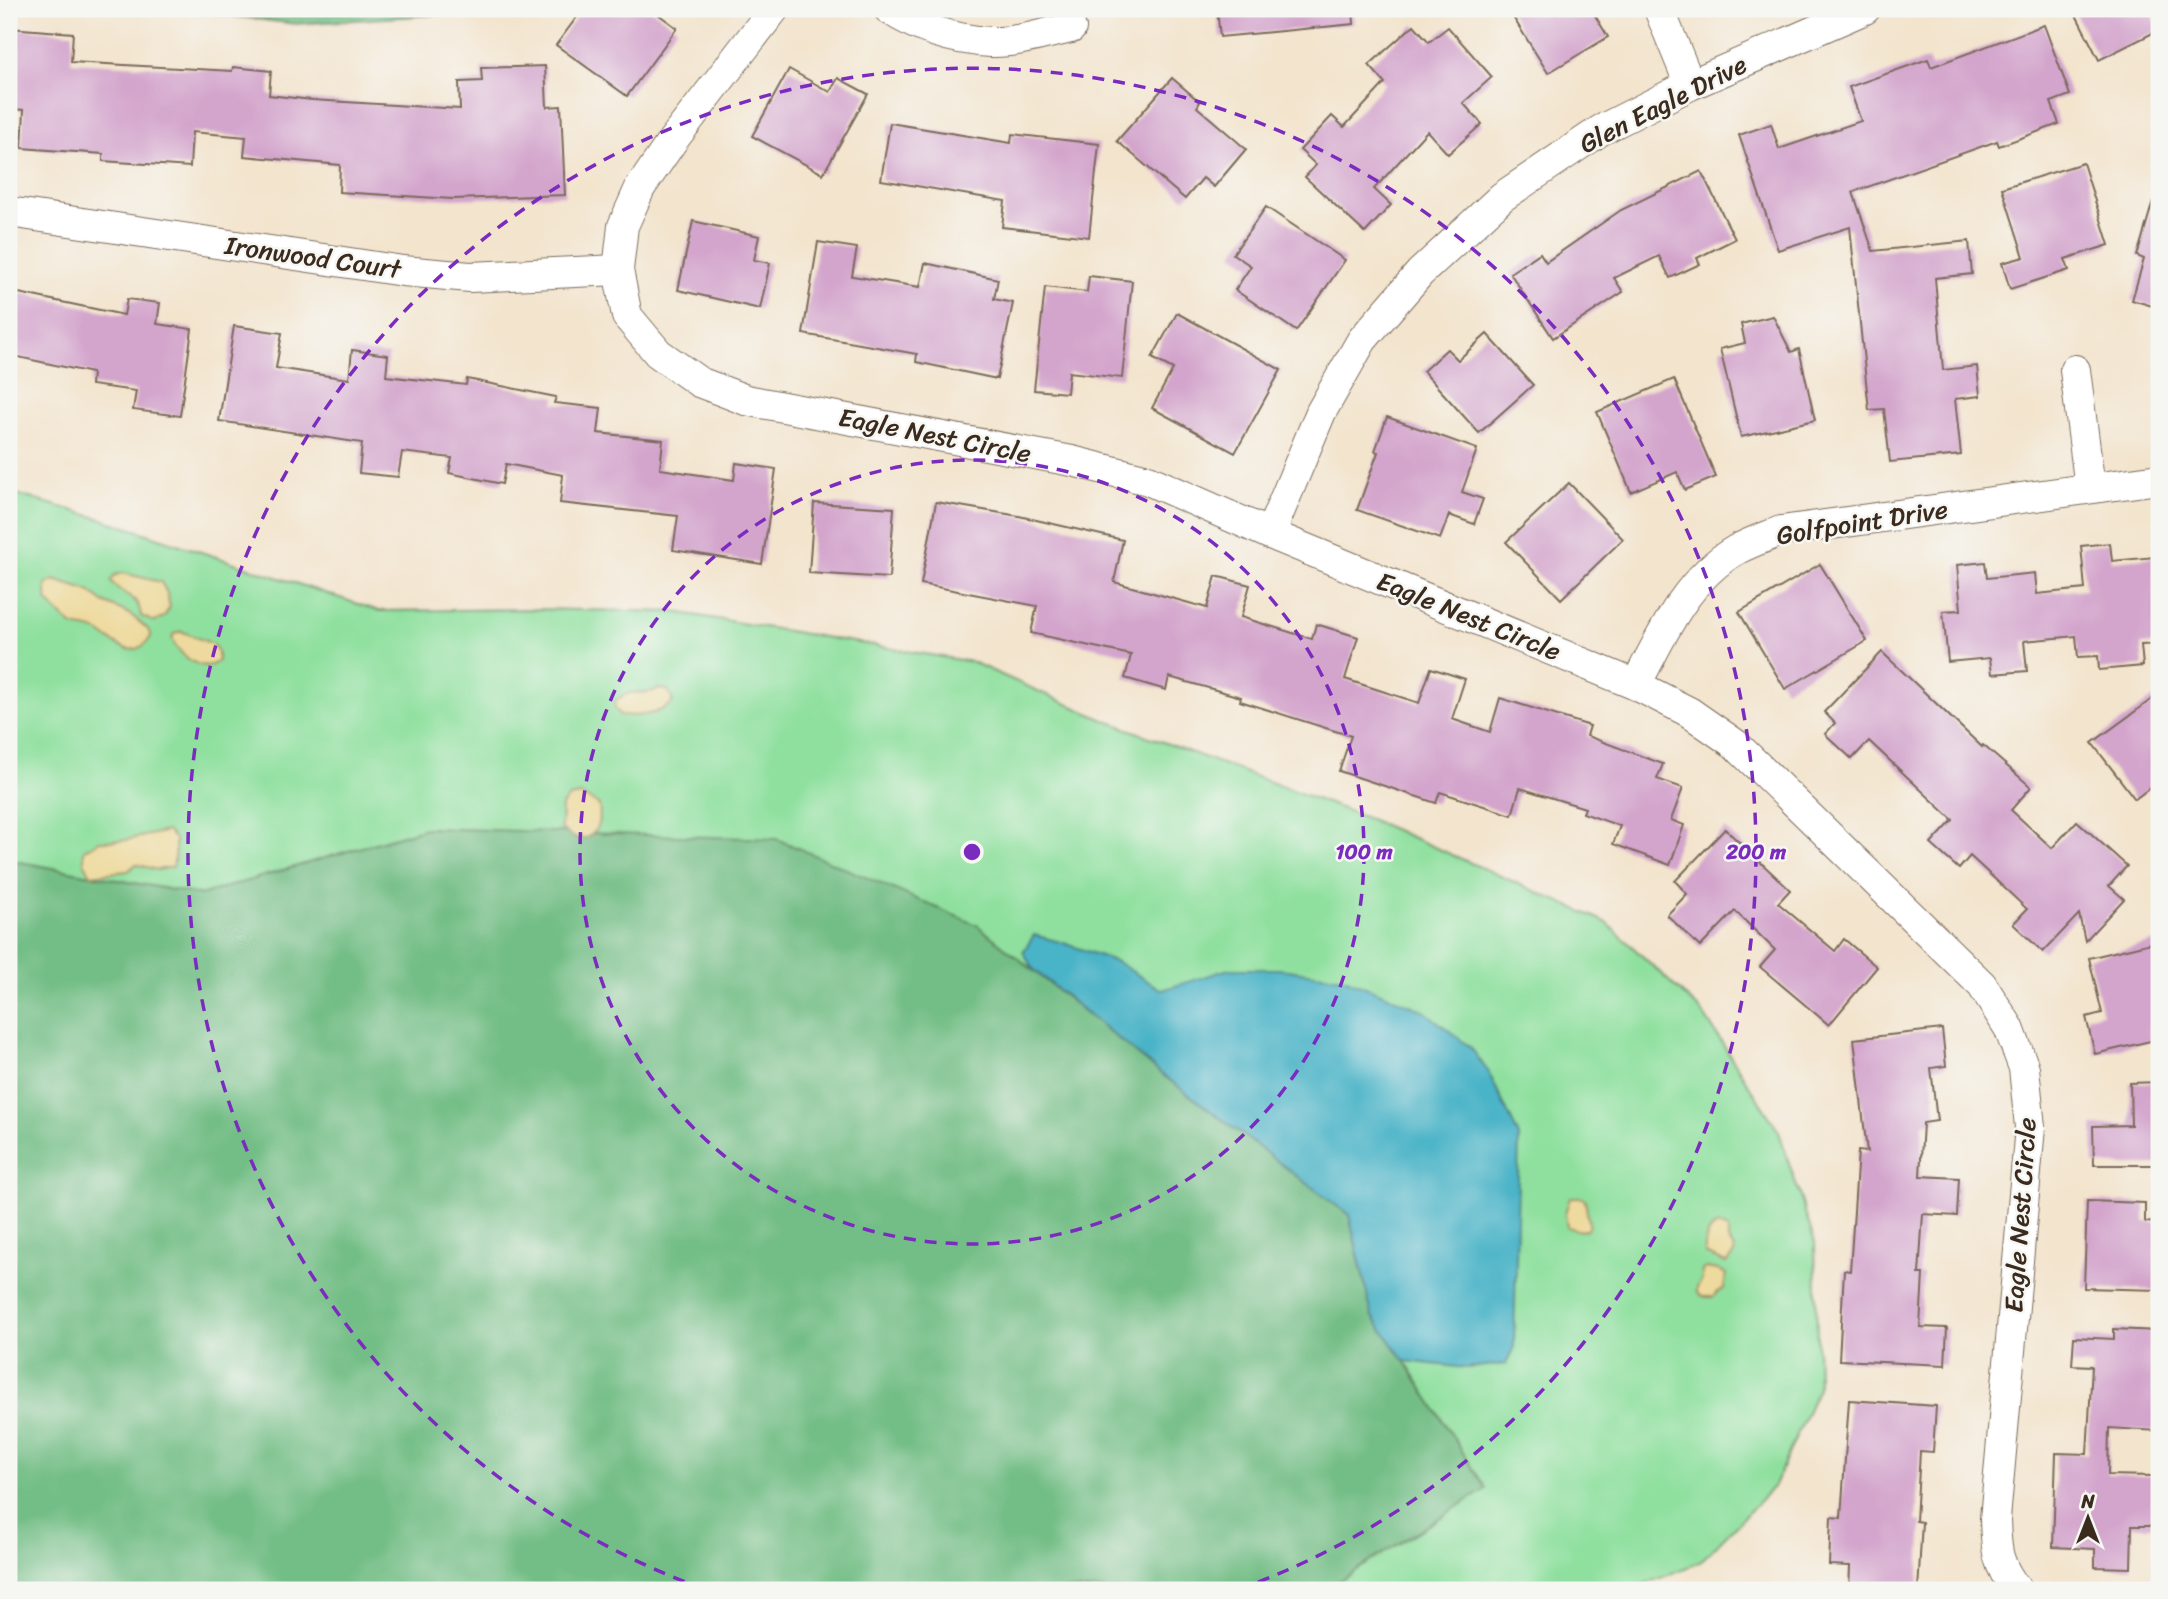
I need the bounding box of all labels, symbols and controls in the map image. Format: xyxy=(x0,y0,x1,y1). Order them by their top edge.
street label: Glen Eagle Drive xyxy=(1571,42,1755,166)
street label: Ironwood Court xyxy=(221,222,405,292)
street label: Eagle Nest Circle xyxy=(835,394,1035,476)
street label: Golfpoint Drive xyxy=(1773,486,1951,558)
street label: Eagle Nest Circle xyxy=(1370,558,1568,674)
text: 100 m xyxy=(1335,833,1393,871)
text: 200 m xyxy=(1725,833,1787,871)
centre of rings xyxy=(960,840,984,864)
street label: Eagle Nest Circle xyxy=(1990,1116,2050,1314)
north arrow xyxy=(2052,1484,2122,1554)
text: N xyxy=(2080,1485,2095,1518)

